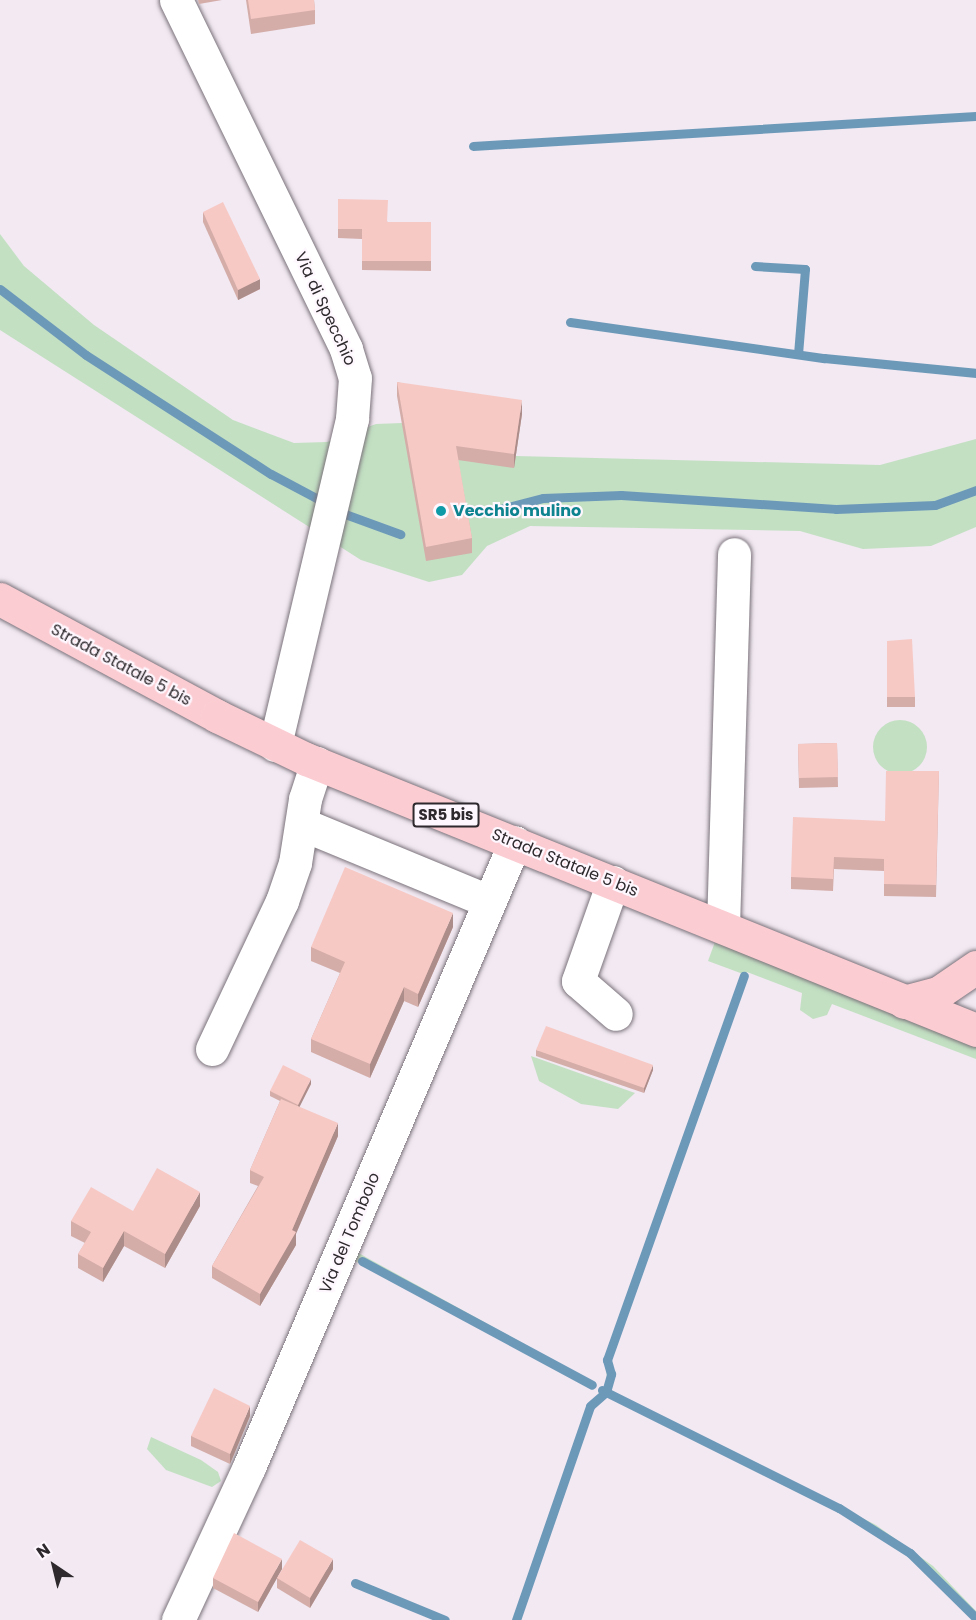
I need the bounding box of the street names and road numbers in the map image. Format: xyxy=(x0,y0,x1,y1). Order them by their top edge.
street label: Via di Specchio xyxy=(290,249,360,369)
street label: Strada Statale 5 bis xyxy=(48,620,194,710)
road number: SR5 bis xyxy=(412,803,480,827)
street label: Strada Statale 5 bis xyxy=(489,825,641,901)
street label: Via del Tombolo xyxy=(316,1170,384,1296)

